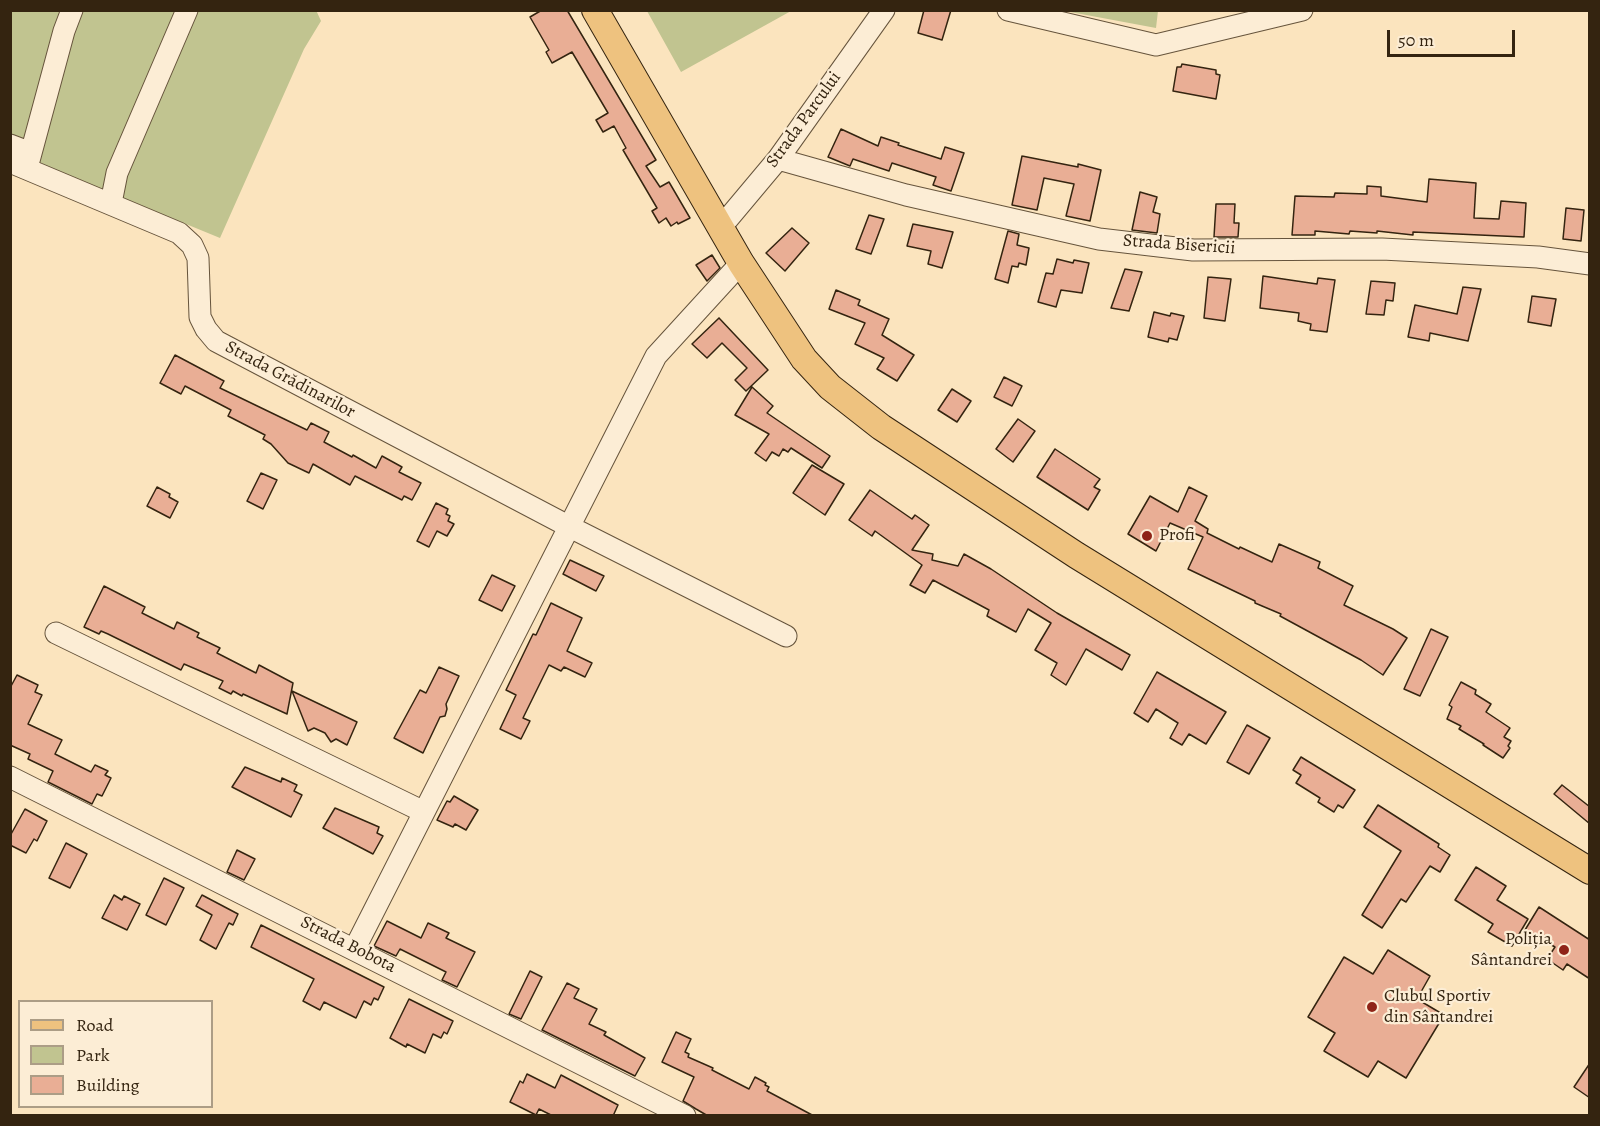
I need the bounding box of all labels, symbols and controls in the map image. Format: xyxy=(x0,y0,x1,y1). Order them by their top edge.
scale bar xyxy=(1390,18,1518,56)
text: 50 m xyxy=(1398,28,1434,52)
street label: Strada Parcului xyxy=(762,68,846,172)
street label: Strada Bisericii xyxy=(1122,230,1236,260)
street label: Strada Grădinarilor xyxy=(221,337,359,423)
place label: Profi xyxy=(1159,525,1195,547)
marker: Profi xyxy=(1140,529,1154,543)
street label: Strada Bobota xyxy=(297,912,399,978)
place label: Poliția Sântandrei xyxy=(1471,929,1552,972)
marker: Poliția Sântandrei xyxy=(1557,943,1571,957)
place label: Clubul Sportiv din Sântandrei xyxy=(1384,986,1493,1028)
legend xyxy=(18,1000,213,1108)
marker: Clubul Sportiv din Sântandrei xyxy=(1365,1000,1379,1014)
text: Road xyxy=(76,1013,113,1037)
text: Park xyxy=(76,1043,110,1067)
text: Building xyxy=(76,1073,140,1097)

